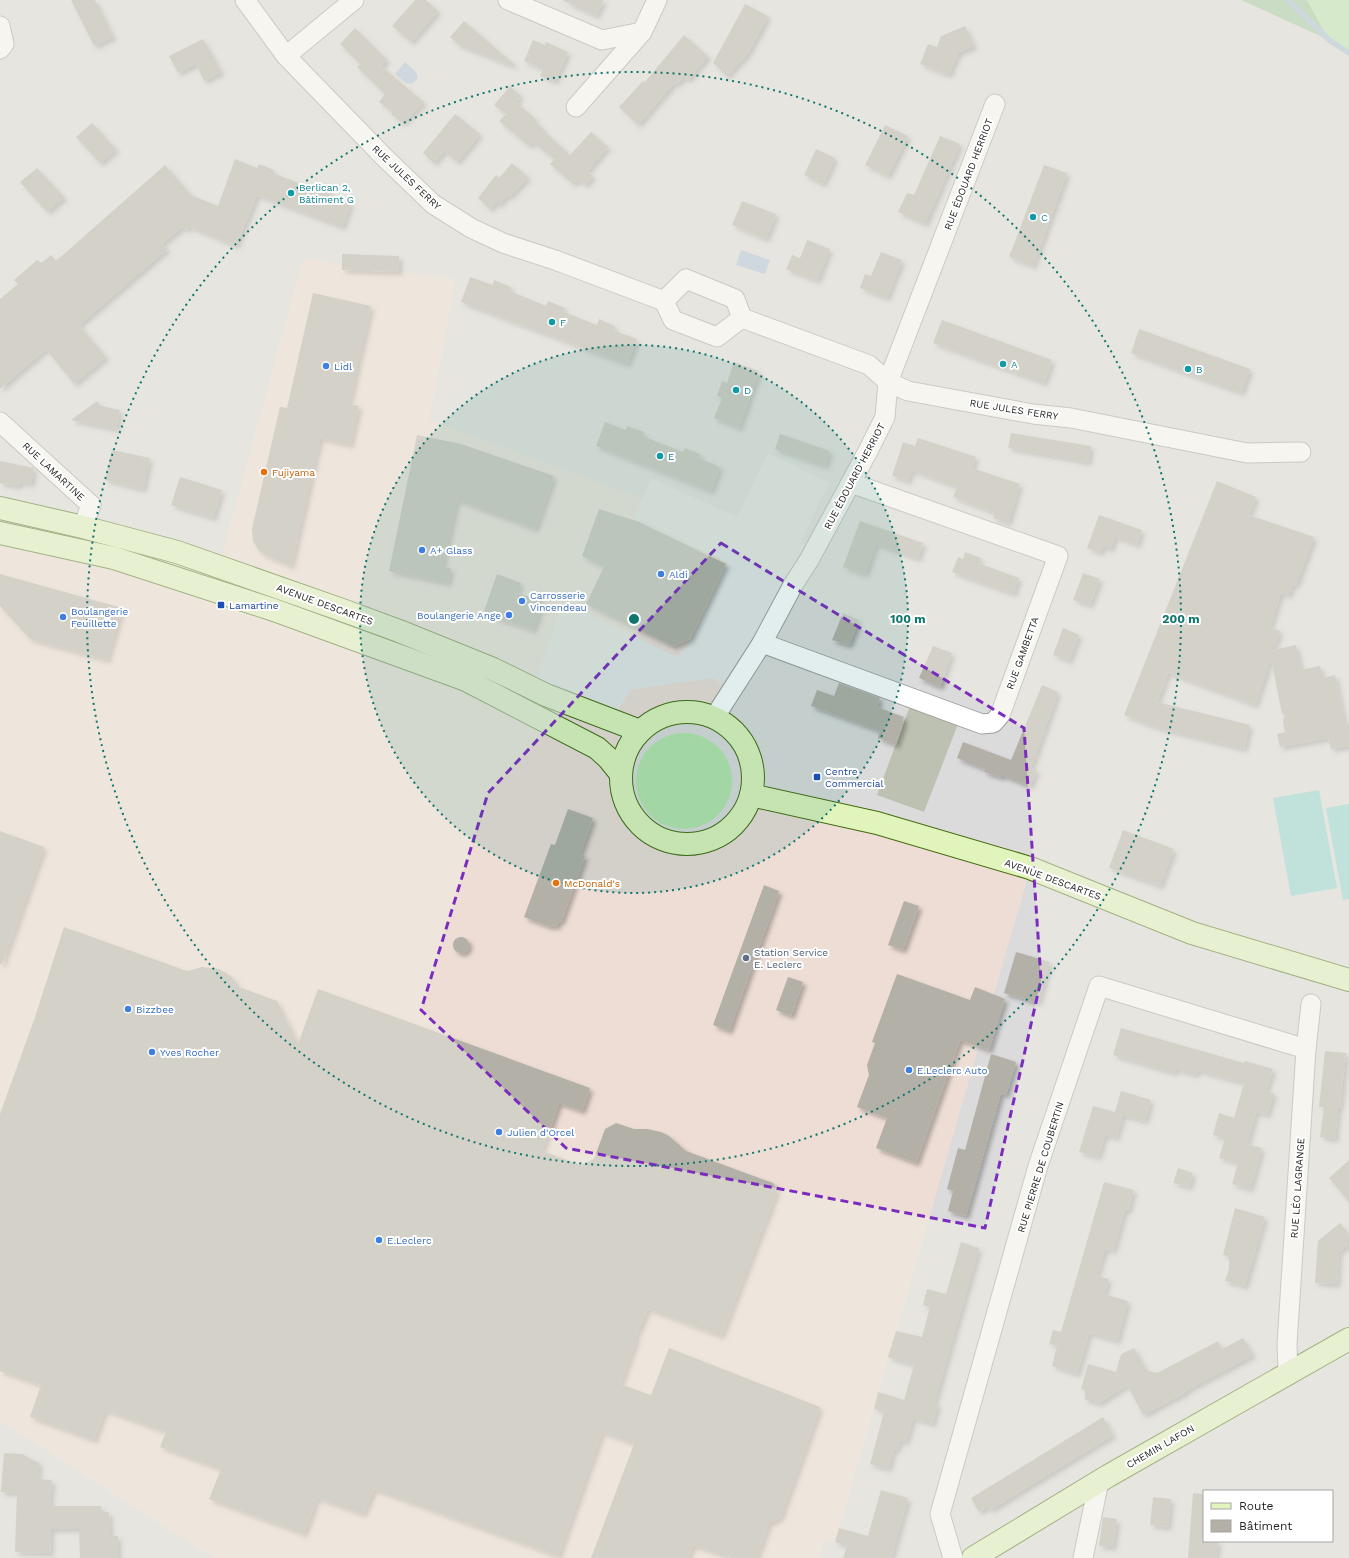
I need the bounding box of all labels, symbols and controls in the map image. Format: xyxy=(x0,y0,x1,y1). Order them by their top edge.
street label: RUE ÉDOUARD HERRIOT xyxy=(942,117,995,232)
street label: RUE JULES FERRY xyxy=(370,143,443,212)
place label: Berlican 2, Bâtiment G xyxy=(299,182,354,205)
marker: Berlican 2, Bâtiment G xyxy=(286,188,296,198)
marker: C xyxy=(1028,212,1038,222)
place label: C xyxy=(1041,212,1048,223)
marker: F xyxy=(547,317,557,327)
place label: F xyxy=(560,317,566,328)
marker: A xyxy=(998,359,1008,369)
place label: A xyxy=(1011,359,1018,370)
marker: Lidl xyxy=(321,361,331,371)
place label: Lidl xyxy=(334,361,352,372)
marker: B xyxy=(1183,364,1193,374)
place label: B xyxy=(1196,364,1203,375)
marker: D xyxy=(731,385,741,395)
place label: D xyxy=(744,385,751,396)
street label: RUE JULES FERRY xyxy=(969,397,1059,422)
street label: RUE ÉDOUARD HERRIOT xyxy=(822,421,887,531)
street label: RUE LAMARTINE xyxy=(20,440,87,503)
marker: E xyxy=(655,451,665,461)
place label: E xyxy=(668,451,674,462)
marker: Fujiyama xyxy=(259,467,269,477)
place label: Fujiyama xyxy=(272,467,315,478)
marker: A+ Glass xyxy=(417,545,427,555)
place label: A+ Glass xyxy=(430,545,473,556)
marker: Aldi xyxy=(656,569,666,579)
place label: Aldi xyxy=(669,569,688,580)
street label: AVENUE DESCARTES xyxy=(275,582,375,627)
place label: Carrosserie Vincendeau xyxy=(530,590,587,613)
marker: Carrosserie Vincendeau xyxy=(517,596,527,606)
marker: Lamartine xyxy=(216,600,226,610)
place label: Lamartine xyxy=(229,600,279,611)
place label: Boulangerie Feuillette xyxy=(71,606,128,629)
place label: Boulangerie Ange xyxy=(417,610,501,621)
marker: Boulangerie Ange xyxy=(504,610,514,620)
marker: Boulangerie Feuillette xyxy=(58,612,68,622)
centre of rings xyxy=(627,612,641,626)
text: 100 m xyxy=(890,612,926,626)
text: 200 m xyxy=(1162,612,1200,626)
street label: RUE GAMBETTA xyxy=(1004,615,1041,691)
place label: Centre Commercial xyxy=(825,766,884,789)
marker: Centre Commercial xyxy=(812,772,822,782)
street label: AVENUE DESCARTES xyxy=(1003,857,1103,902)
marker: McDonald's xyxy=(551,878,561,888)
place label: McDonald's xyxy=(564,878,620,889)
place label: Station Service E. Leclerc xyxy=(754,947,828,970)
marker: Station Service E. Leclerc xyxy=(741,953,751,963)
marker: Bizzbee xyxy=(123,1004,133,1014)
place label: Bizzbee xyxy=(136,1004,174,1015)
marker: Yves Rocher xyxy=(147,1047,157,1057)
place label: Yves Rocher xyxy=(160,1047,219,1058)
marker: E.Leclerc Auto xyxy=(904,1065,914,1075)
place label: E.Leclerc Auto xyxy=(917,1065,987,1076)
street label: RUE PIERRE DE COUBERTIN xyxy=(1015,1100,1066,1234)
marker: Julien d'Orcel xyxy=(494,1127,504,1137)
place label: Julien d'Orcel xyxy=(507,1127,574,1138)
street label: RUE LÉO LAGRANGE xyxy=(1289,1138,1306,1239)
marker: E.Leclerc xyxy=(374,1235,384,1245)
place label: E.Leclerc xyxy=(387,1235,432,1246)
street label: CHEMIN LAFON xyxy=(1124,1423,1196,1470)
legend xyxy=(1203,1490,1333,1542)
text: Route xyxy=(1239,1499,1273,1513)
text: Bâtiment xyxy=(1239,1519,1292,1533)

